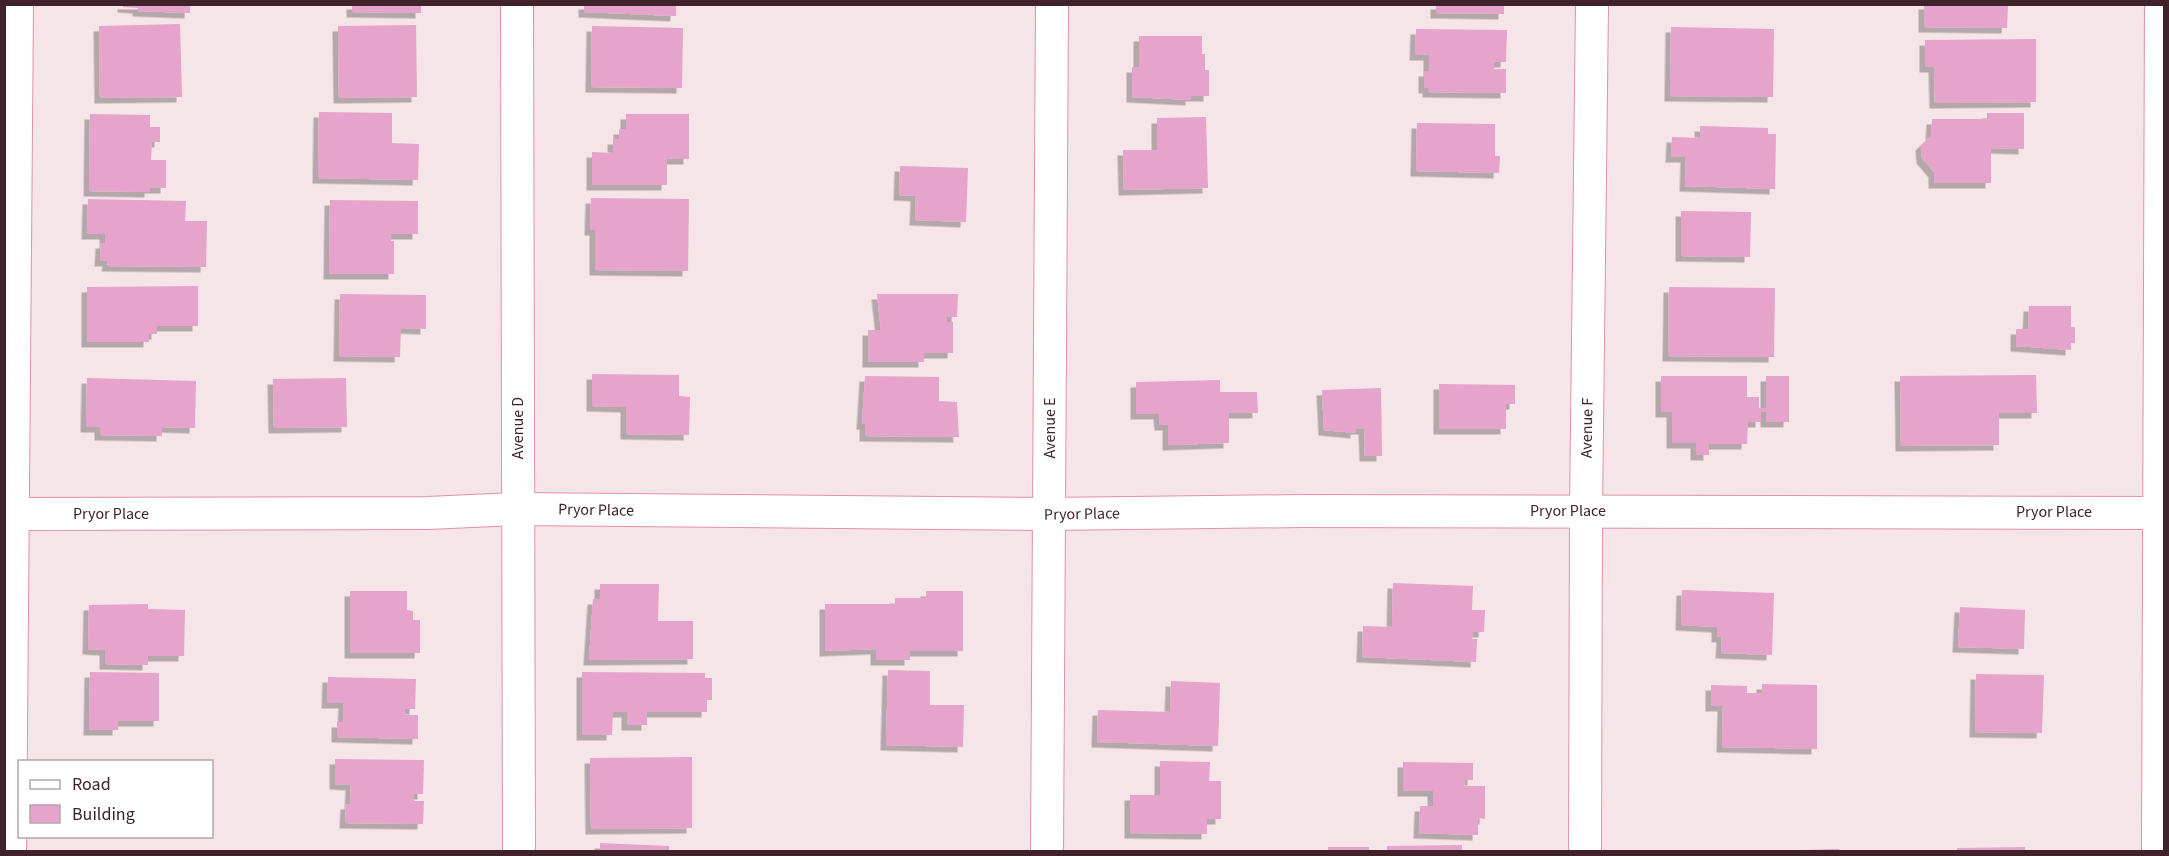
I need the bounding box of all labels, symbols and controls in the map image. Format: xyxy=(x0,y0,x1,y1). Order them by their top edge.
street label: Avenue D xyxy=(507,397,529,459)
street label: Avenue E xyxy=(1039,398,1061,458)
street label: Avenue F xyxy=(1575,398,1599,458)
street label: Pryor Place xyxy=(558,498,634,522)
street label: Pryor Place xyxy=(1530,500,1606,522)
street label: Pryor Place xyxy=(2016,501,2092,523)
street label: Pryor Place xyxy=(1044,502,1120,526)
street label: Pryor Place xyxy=(73,503,149,525)
legend xyxy=(18,760,213,838)
text: Road xyxy=(72,772,111,797)
text: Building xyxy=(72,802,135,827)

